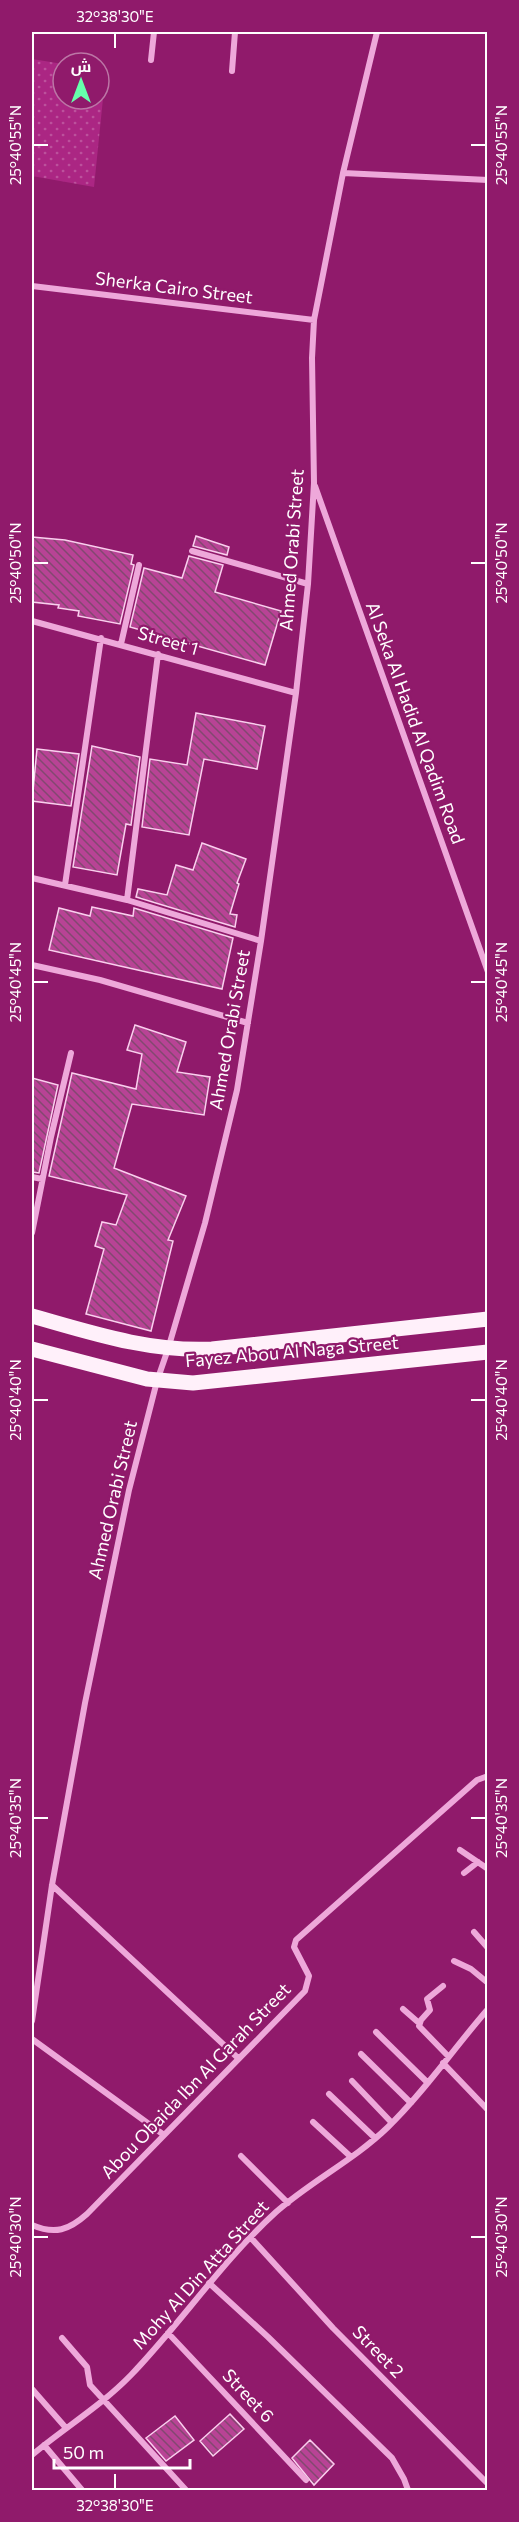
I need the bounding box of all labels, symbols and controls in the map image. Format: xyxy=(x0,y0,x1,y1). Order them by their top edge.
text: 32°38'30"E xyxy=(76,7,154,25)
north arrow xyxy=(51,51,111,111)
text: ش xyxy=(71,56,91,76)
text: 25°40'55"N xyxy=(6,105,24,185)
text: 25°40'55"N xyxy=(492,105,510,185)
street label: Sherka Cairo Street xyxy=(94,266,254,308)
street label: Ahmed Orabi Street xyxy=(274,468,308,632)
text: 25°40'50"N xyxy=(6,522,24,604)
text: 25°40'50"N xyxy=(492,522,510,604)
street label: Al Seka Al Hadid Al Qadim Road xyxy=(362,599,470,847)
street label: Street 1 xyxy=(135,621,201,659)
text: 25°40'45"N xyxy=(6,942,24,1022)
text: 25°40'45"N xyxy=(492,942,510,1022)
street label: Ahmed Orabi Street xyxy=(204,948,254,1112)
street label: Fayez Abou Al Naga Street xyxy=(184,1331,400,1371)
text: 25°40'40"N xyxy=(6,1359,24,1441)
text: 25°40'40"N xyxy=(492,1359,510,1441)
street label: Ahmed Orabi Street xyxy=(83,1418,141,1581)
text: 25°40'35"N xyxy=(6,1778,24,1858)
text: 25°40'35"N xyxy=(492,1778,510,1858)
street label: Abou Obaida Ibn Al Garah Street xyxy=(96,1978,295,2183)
street label: Mohy Al Din Atta Street xyxy=(127,2195,273,2353)
text: 25°40'30"N xyxy=(6,2196,24,2278)
text: 25°40'30"N xyxy=(492,2196,510,2278)
street label: Street 2 xyxy=(348,2321,409,2382)
street label: Street 6 xyxy=(218,2364,279,2427)
scale bar xyxy=(54,2432,190,2470)
text: 50 m xyxy=(63,2441,104,2463)
text: 32°38'30"E xyxy=(76,2496,154,2514)

